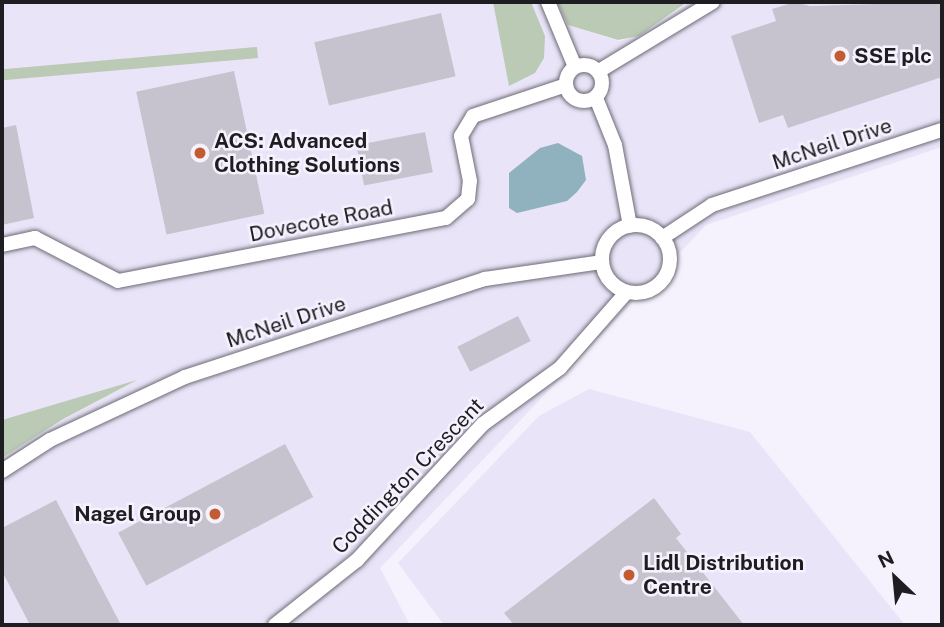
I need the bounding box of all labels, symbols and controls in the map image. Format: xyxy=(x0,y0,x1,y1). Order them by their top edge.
place label: SSE plc xyxy=(854,43,932,69)
marker: SSE plc xyxy=(832,48,848,64)
street label: McNeil Drive xyxy=(769,113,895,175)
place label: ACS: Advanced Clothing Solutions xyxy=(214,128,400,178)
marker: ACS: Advanced Clothing Solutions xyxy=(192,145,208,161)
street label: Dovecote Road xyxy=(247,195,395,247)
street label: McNeil Drive xyxy=(223,291,349,353)
street label: Coddington Crescent xyxy=(327,393,489,559)
place label: Nagel Group xyxy=(74,501,201,527)
marker: Nagel Group xyxy=(207,506,223,522)
north arrow xyxy=(860,543,930,613)
text: N xyxy=(874,546,897,572)
place label: Lidl Distribution Centre xyxy=(643,550,804,600)
marker: Lidl Distribution Centre xyxy=(621,567,637,583)

